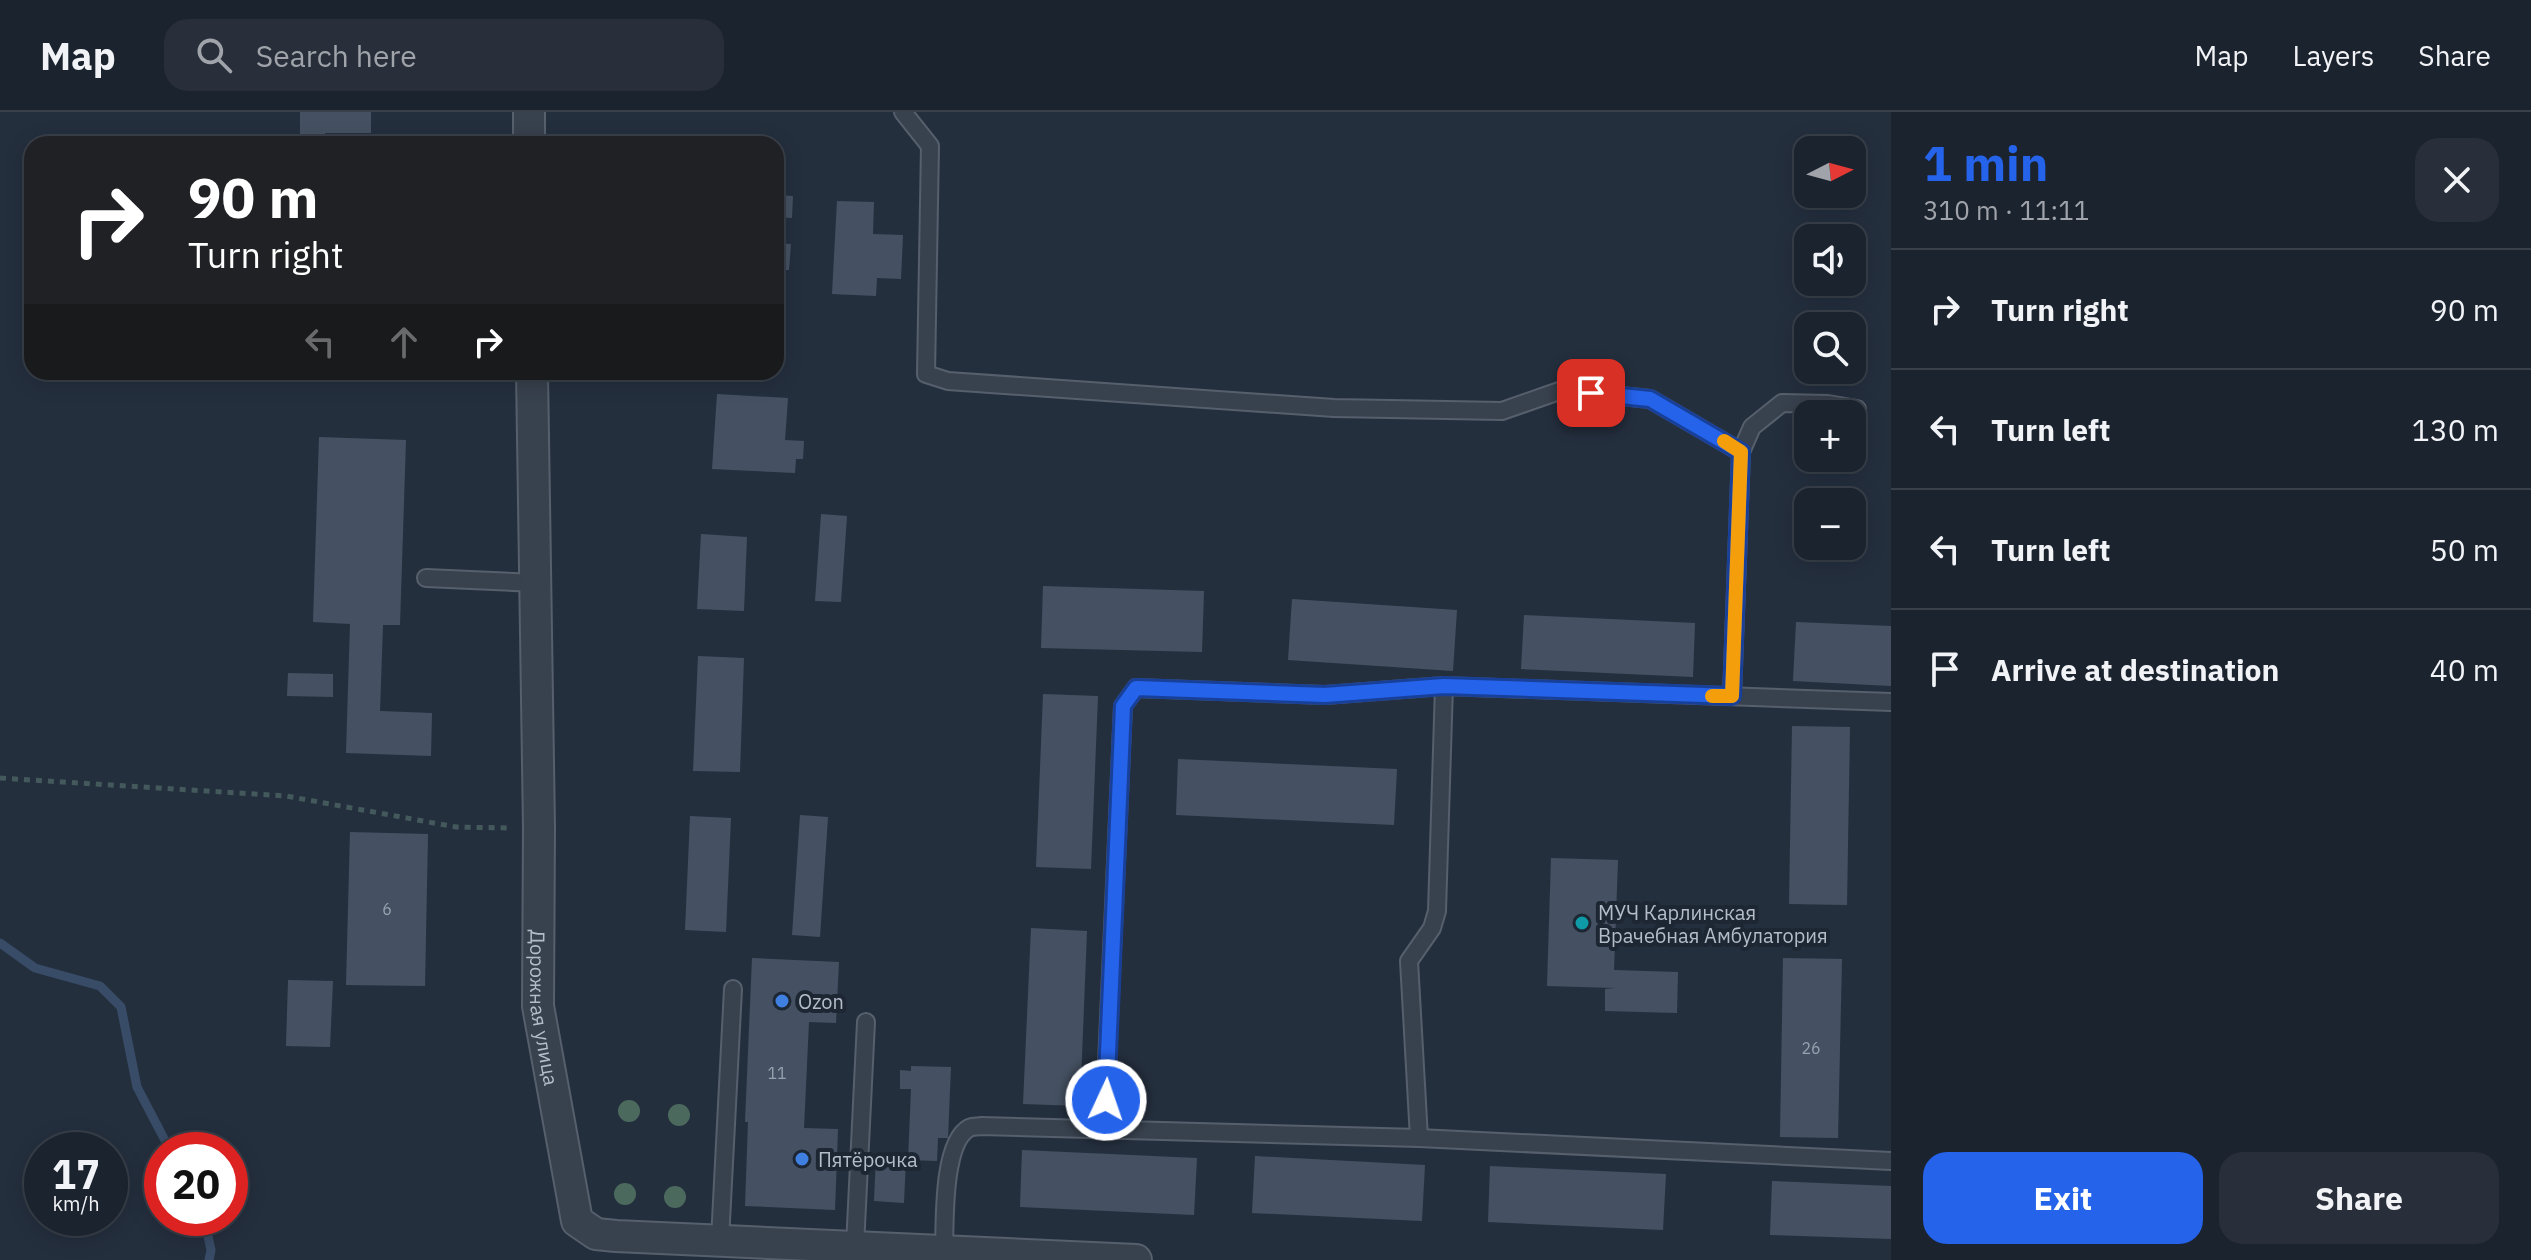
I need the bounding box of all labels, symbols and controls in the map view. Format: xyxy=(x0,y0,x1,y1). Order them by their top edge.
search box xyxy=(164,19,724,91)
text: Map xyxy=(40,31,116,80)
icon: search xyxy=(192,33,236,77)
text: Search here xyxy=(256,36,417,75)
text: Map xyxy=(2194,37,2248,74)
text: Layers xyxy=(2292,37,2374,74)
text: Share xyxy=(2418,37,2491,74)
text: 1 min xyxy=(1923,132,2048,194)
north arrow xyxy=(1794,136,1866,208)
map controls xyxy=(1794,136,1866,560)
button: close xyxy=(2415,138,2499,222)
text: 90 m xyxy=(188,161,318,233)
icon: right xyxy=(56,168,160,272)
text: 310 m · 11:11 xyxy=(1923,193,2089,227)
button: sound xyxy=(1794,224,1866,296)
text: Turn right xyxy=(188,231,344,278)
icon: right xyxy=(1923,287,1967,331)
text: Turn right xyxy=(1991,290,2129,329)
text: 90 m xyxy=(2430,290,2499,329)
button: search xyxy=(1794,312,1866,384)
icon: left xyxy=(298,320,342,364)
icon: ahead xyxy=(382,320,426,364)
icon: right xyxy=(466,320,510,364)
pin xyxy=(1557,359,1625,427)
icon: arrive xyxy=(1569,371,1613,415)
button: + xyxy=(1794,400,1866,472)
icon: left xyxy=(1923,407,1967,451)
text: Turn left xyxy=(1991,410,2110,449)
text: 130 m xyxy=(2412,410,2499,449)
button: − xyxy=(1794,488,1866,560)
icon: left xyxy=(1923,527,1967,571)
text: Turn left xyxy=(1991,530,2110,569)
text: 50 m xyxy=(2430,530,2499,569)
icon: arrive xyxy=(1923,647,1967,691)
text: Arrive at destination xyxy=(1991,650,2279,689)
text: 40 m xyxy=(2430,650,2499,689)
house number: 6 xyxy=(382,899,392,919)
place label: МУЧ Карлинская Врачебная Амбулатория xyxy=(1598,899,1828,949)
marker: МУЧ Карлинская Врачебная Амбулатория xyxy=(1573,914,1591,932)
street label: Дорожная улица xyxy=(525,929,566,1088)
place label: Ozon xyxy=(798,988,844,1015)
marker: Ozon xyxy=(773,992,791,1010)
house number: 26 xyxy=(1801,1038,1821,1058)
position arrow xyxy=(1064,1058,1148,1142)
house number: 11 xyxy=(767,1063,787,1083)
speed limit sign: 20 xyxy=(144,1132,248,1236)
place label: Пятёрочка xyxy=(818,1146,918,1173)
text: 17 xyxy=(52,1148,100,1200)
marker: Пятёрочка xyxy=(793,1150,811,1168)
button: Exit xyxy=(1923,1152,2203,1244)
button: Share xyxy=(2219,1152,2499,1244)
text: km/h xyxy=(52,1190,100,1217)

